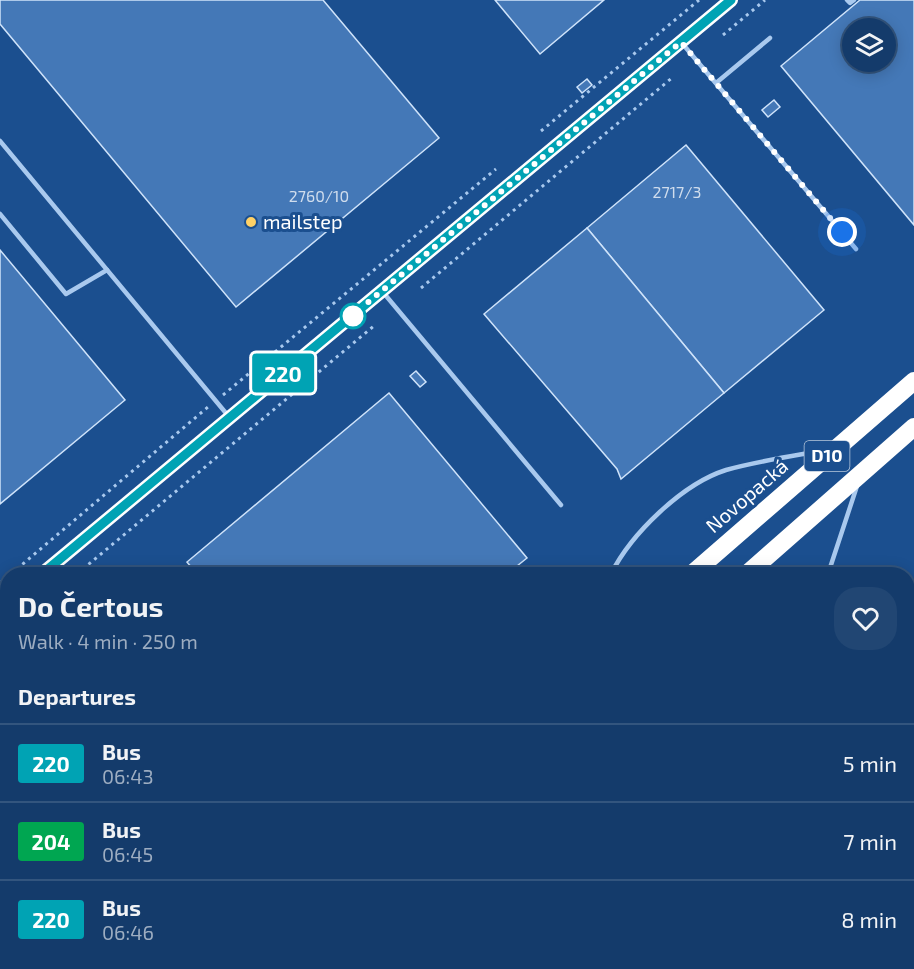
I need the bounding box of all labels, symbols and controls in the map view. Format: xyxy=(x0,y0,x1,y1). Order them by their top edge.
map controls xyxy=(842,18,896,72)
button: layers xyxy=(842,18,896,72)
house number: 2717/3 xyxy=(653,182,701,201)
house number: 2760/10 xyxy=(289,186,349,205)
place label: mailstep xyxy=(263,209,343,233)
marker: mailstep xyxy=(244,215,258,229)
your location xyxy=(827,217,857,247)
unlabelled marker xyxy=(340,303,366,329)
line badge: 220 xyxy=(248,354,318,392)
text: 220 xyxy=(264,361,302,386)
road number: D10 xyxy=(804,441,850,471)
street label: Novopacká xyxy=(700,453,792,537)
button: heart xyxy=(834,587,897,650)
text: Do Čertous xyxy=(18,589,163,623)
text: Walk · 4 min · 250 m xyxy=(18,629,198,653)
text: Departures xyxy=(18,683,136,709)
text: Bus xyxy=(102,738,141,764)
text: 5 min xyxy=(843,750,897,776)
text: 220 xyxy=(32,751,70,776)
text: 06:43 xyxy=(102,764,154,788)
text: Bus xyxy=(102,816,141,842)
text: 7 min xyxy=(843,828,897,854)
text: 204 xyxy=(32,829,70,854)
text: 06:45 xyxy=(102,842,153,866)
text: Bus xyxy=(102,894,141,920)
text: 8 min xyxy=(841,906,897,932)
text: 220 xyxy=(32,907,70,932)
text: 06:46 xyxy=(102,920,154,944)

